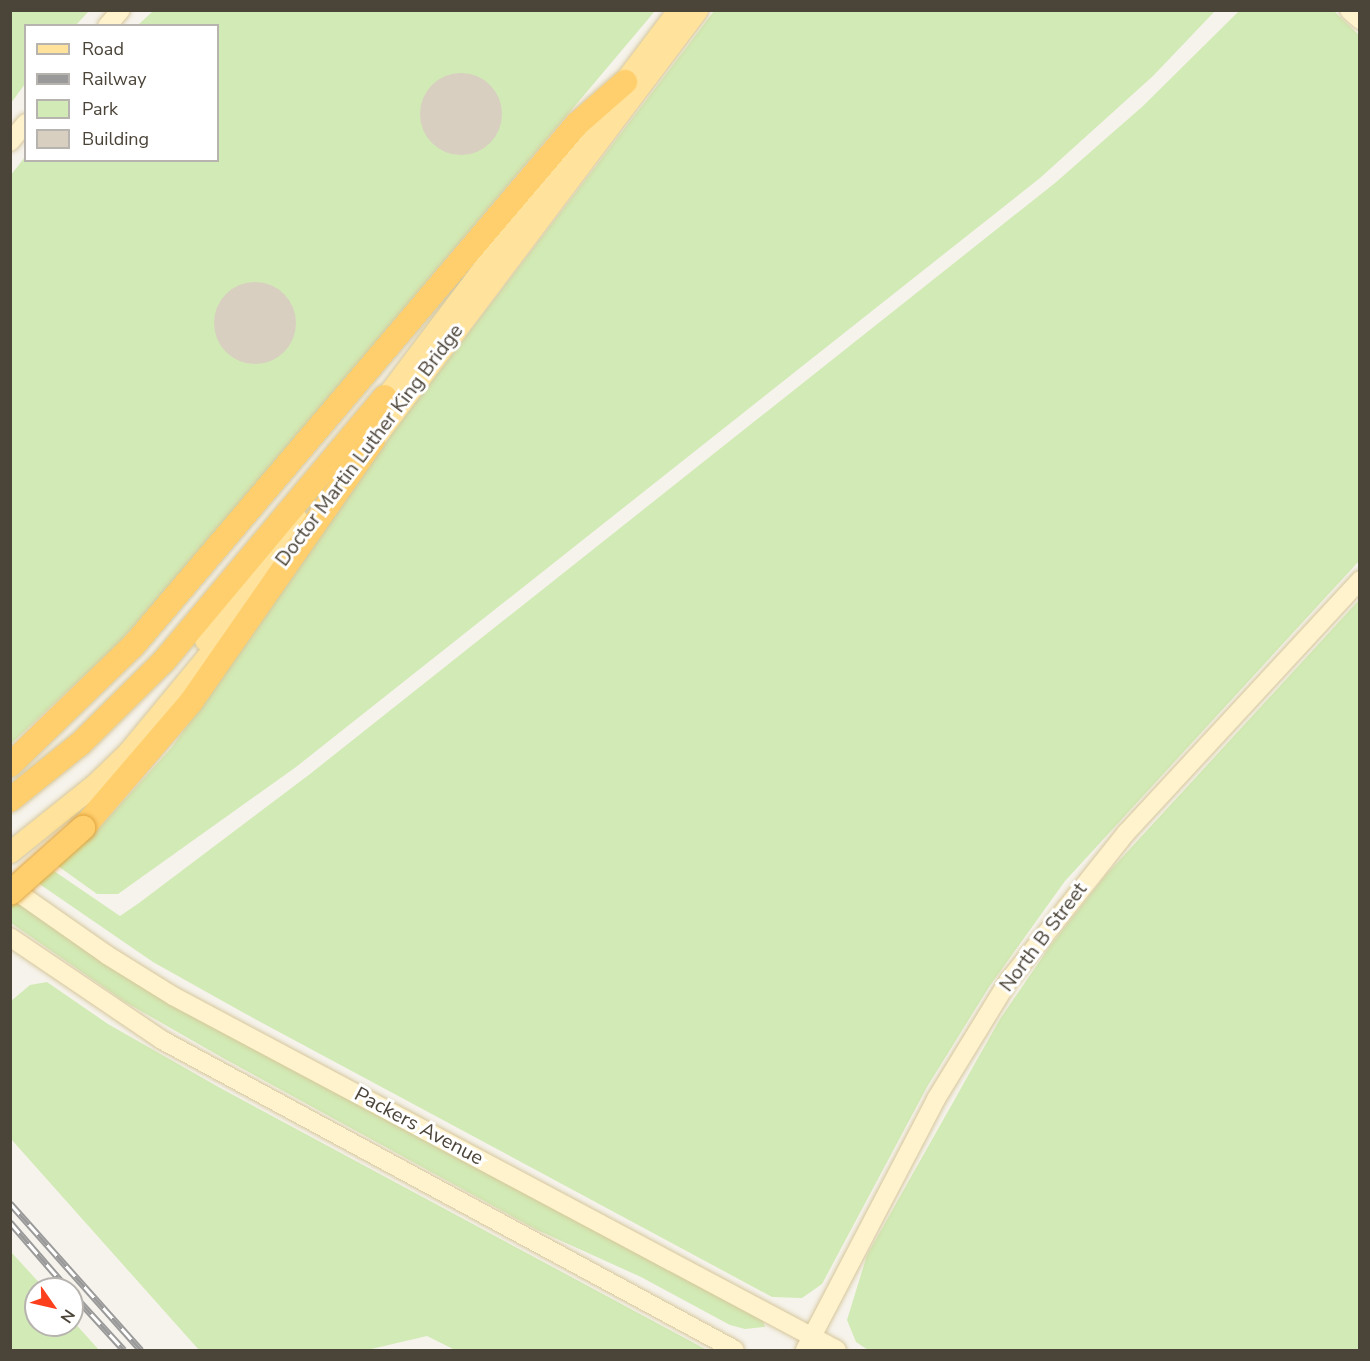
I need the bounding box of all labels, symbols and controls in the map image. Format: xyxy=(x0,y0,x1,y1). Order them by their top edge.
legend xyxy=(24,24,219,162)
text: Road xyxy=(82,37,124,61)
text: Railway xyxy=(82,67,147,91)
text: Park xyxy=(82,97,118,121)
text: Building xyxy=(82,127,149,151)
street label: Doctor Martin Luther King Bridge xyxy=(270,319,468,571)
street label: North B Street xyxy=(994,878,1092,996)
street label: Packers Avenue xyxy=(351,1082,487,1170)
north arrow xyxy=(24,1277,84,1337)
text: N xyxy=(55,1305,80,1327)

